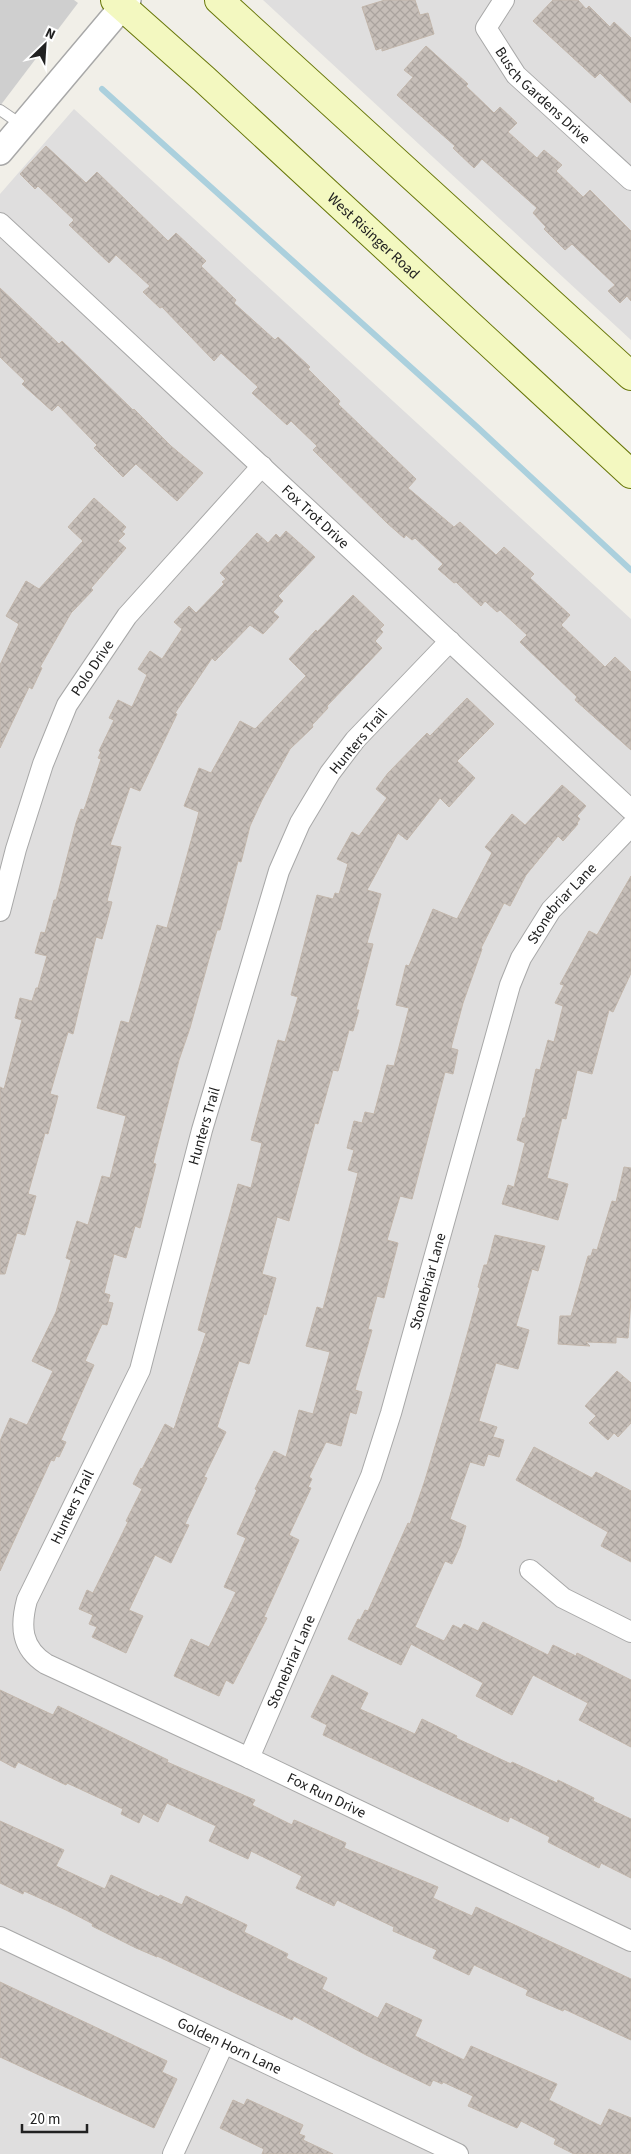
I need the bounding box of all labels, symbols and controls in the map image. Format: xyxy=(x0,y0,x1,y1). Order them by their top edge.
north arrow xyxy=(20,20,70,70)
text: N xyxy=(42,23,59,45)
street label: Busch Gardens Drive xyxy=(490,43,595,149)
street label: West Risinger Road xyxy=(322,188,424,284)
street label: Fox Trot Drive xyxy=(277,480,354,554)
street label: Polo Drive xyxy=(66,636,119,700)
street label: Hunters Trail xyxy=(325,704,392,779)
street label: Stonebriar Lane xyxy=(522,859,601,948)
street label: Hunters Trail xyxy=(183,1085,226,1168)
street label: Stonebriar Lane xyxy=(405,1231,452,1332)
street label: Hunters Trail xyxy=(45,1466,100,1548)
street label: Stonebriar Lane xyxy=(262,1612,321,1712)
street label: Fox Run Drive xyxy=(283,1768,369,1824)
street label: Golden Horn Lane xyxy=(174,2012,285,2080)
scale bar xyxy=(22,2102,88,2134)
text: 20 m xyxy=(30,2109,60,2130)

